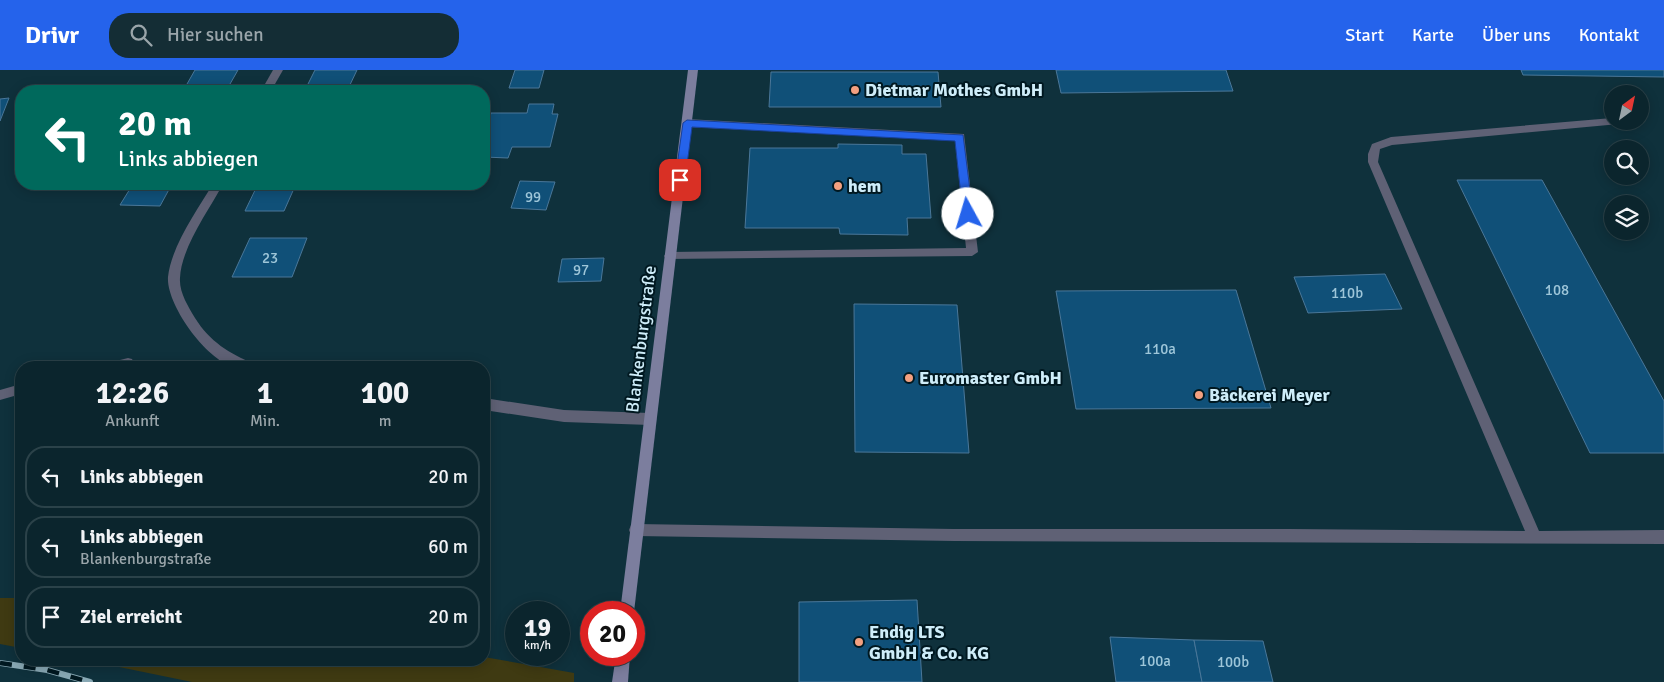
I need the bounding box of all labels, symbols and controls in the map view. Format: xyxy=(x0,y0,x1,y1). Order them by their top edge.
search box xyxy=(109,13,459,58)
text: Drivr xyxy=(25,20,79,50)
icon: search xyxy=(127,21,155,49)
text: Hier suchen xyxy=(167,23,264,47)
text: Start xyxy=(1345,24,1384,46)
text: Karte xyxy=(1412,24,1454,46)
text: Über uns xyxy=(1482,24,1551,46)
text: Kontakt xyxy=(1579,24,1639,46)
place label: Dietmar Mothes GmbH xyxy=(865,79,1043,101)
marker: Dietmar Mothes GmbH xyxy=(849,84,861,96)
north arrow xyxy=(1604,85,1649,130)
map controls xyxy=(1604,85,1649,240)
text: 20 m xyxy=(118,102,192,145)
icon: left xyxy=(35,105,100,170)
button: search xyxy=(1604,140,1649,185)
text: Links abbiegen xyxy=(118,145,259,172)
pin xyxy=(659,159,701,201)
icon: arrive xyxy=(666,166,694,194)
place label: hem xyxy=(848,175,881,197)
marker: hem xyxy=(832,180,844,192)
position arrow xyxy=(941,187,993,239)
house number: 99 xyxy=(525,188,541,206)
button: layers xyxy=(1604,195,1649,240)
house number: 23 xyxy=(262,249,278,267)
house number: 97 xyxy=(573,261,589,279)
street label: Blankenburgstraße xyxy=(621,264,661,414)
house number: 108 xyxy=(1545,281,1569,299)
house number: 110b xyxy=(1331,284,1363,302)
house number: 110a xyxy=(1144,340,1176,358)
place label: Euromaster GmbH xyxy=(919,367,1062,389)
marker: Euromaster GmbH xyxy=(903,372,915,384)
text: 12:26 xyxy=(96,375,169,412)
text: 1 xyxy=(257,375,273,412)
text: 100 xyxy=(361,375,409,412)
place label: Bäckerei Meyer xyxy=(1209,384,1330,406)
marker: Bäckerei Meyer xyxy=(1193,389,1205,401)
text: Ankunft xyxy=(105,411,160,431)
text: Min. xyxy=(250,411,280,431)
text: m xyxy=(379,411,391,431)
icon: left xyxy=(37,463,65,491)
text: Links abbiegen xyxy=(80,465,203,489)
text: 20 m xyxy=(428,465,468,489)
text: Links abbiegen xyxy=(80,525,203,549)
icon: left xyxy=(37,533,65,561)
text: 60 m xyxy=(428,535,468,559)
text: Blankenburgstraße xyxy=(80,549,212,569)
speed limit sign: 20 xyxy=(580,601,645,666)
icon: arrive xyxy=(37,603,65,631)
text: Ziel erreicht xyxy=(80,605,182,629)
text: 20 m xyxy=(428,605,468,629)
text: 19 xyxy=(524,612,551,643)
place label: Endig LTS GmbH & Co. KG xyxy=(869,621,989,664)
marker: Endig LTS GmbH & Co. KG xyxy=(853,636,865,648)
text: km/h xyxy=(524,638,551,653)
house number: 100a xyxy=(1139,652,1171,670)
house number: 100b xyxy=(1217,653,1249,671)

